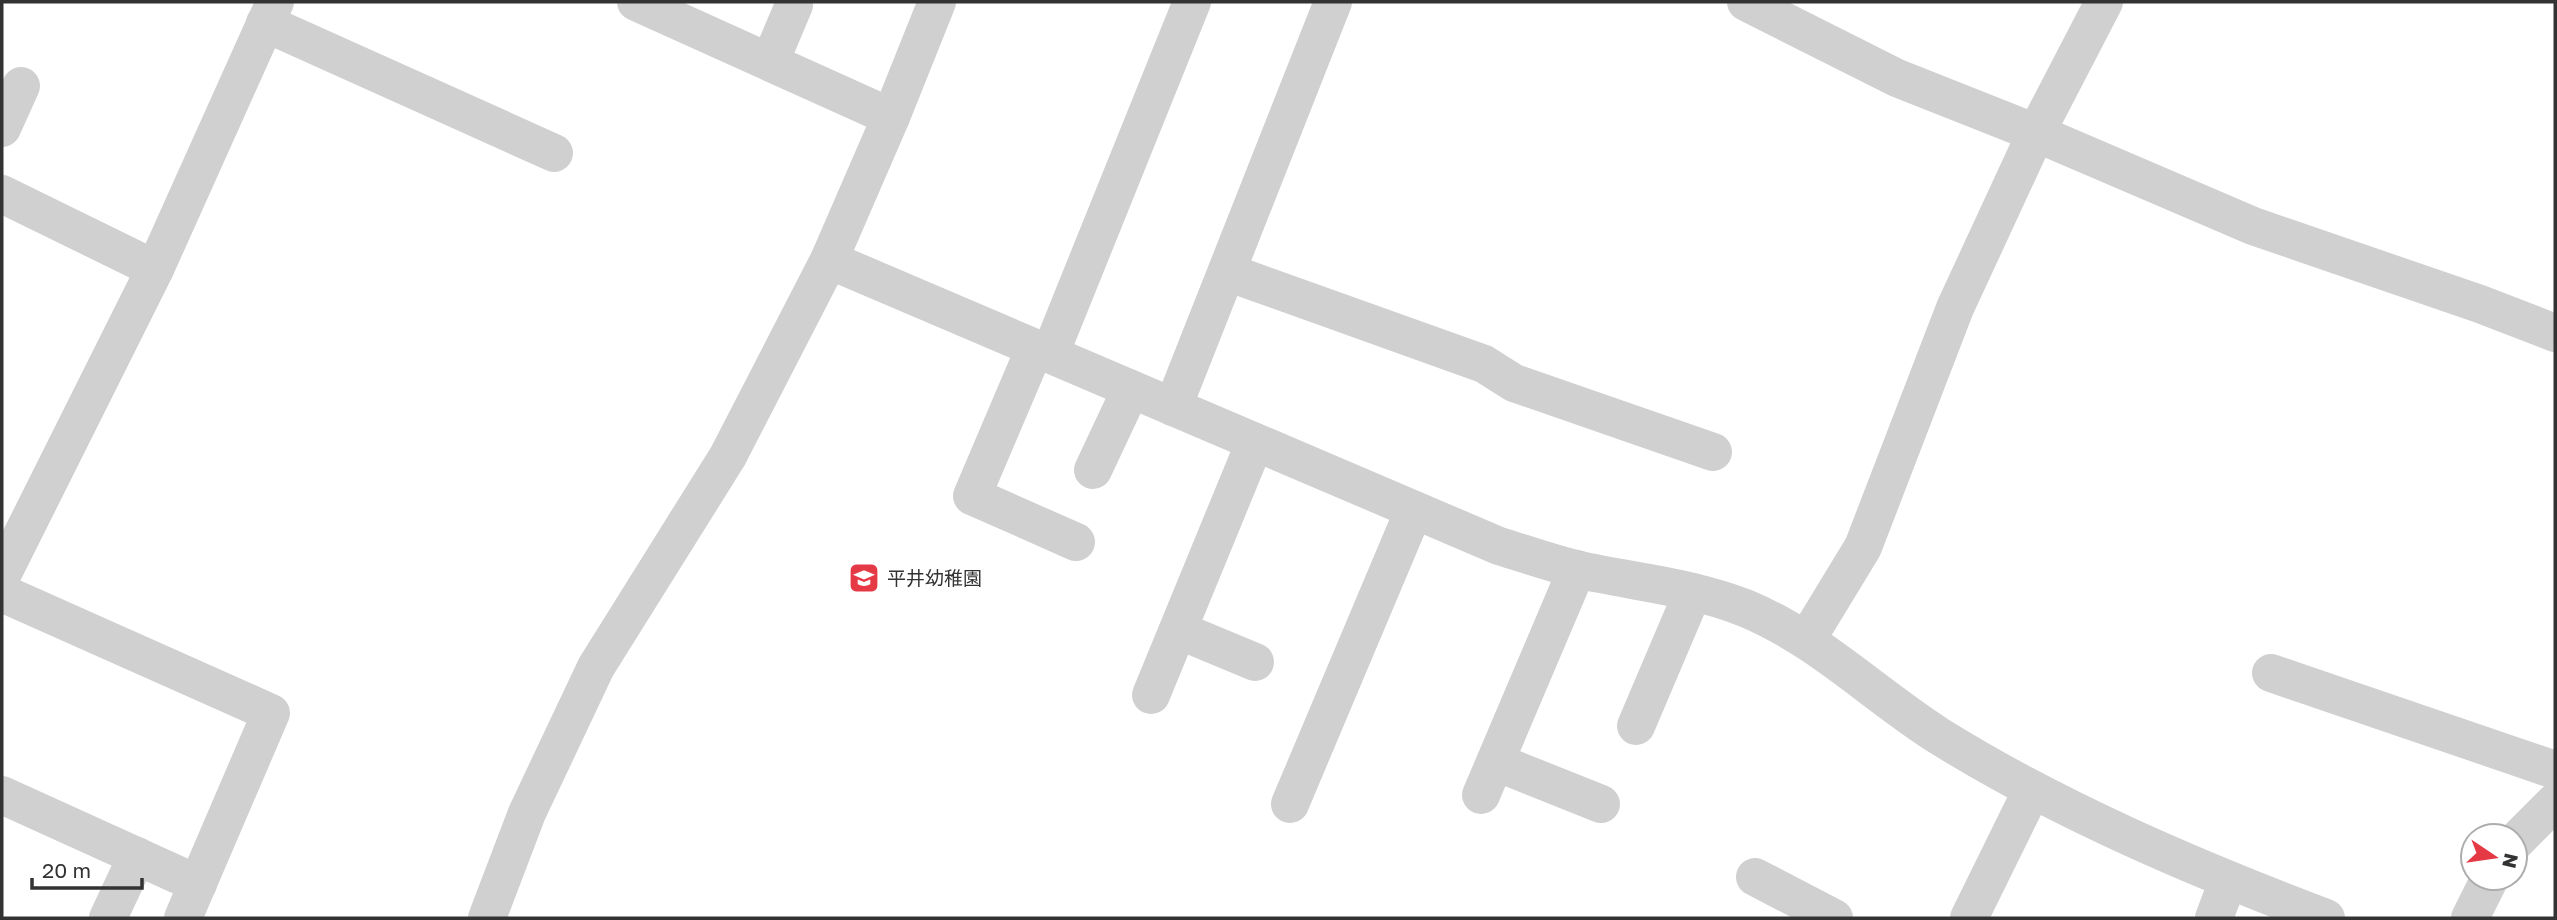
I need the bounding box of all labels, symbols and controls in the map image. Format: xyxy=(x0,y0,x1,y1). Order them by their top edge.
school or university icon: 平井幼稚園 xyxy=(847,561,881,595)
place label: 平井幼稚園 xyxy=(887,566,982,589)
north arrow xyxy=(2459,822,2529,892)
scale bar xyxy=(32,846,142,890)
text: N xyxy=(2498,851,2524,871)
text: 20 m xyxy=(42,857,91,883)

